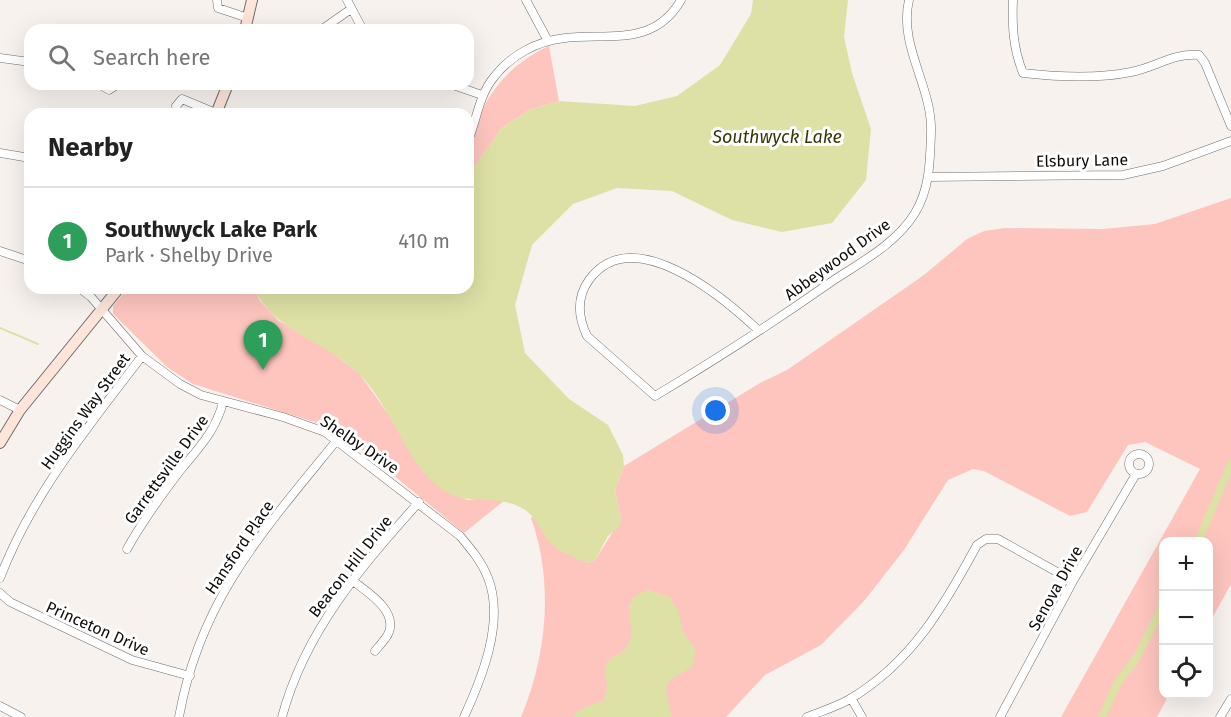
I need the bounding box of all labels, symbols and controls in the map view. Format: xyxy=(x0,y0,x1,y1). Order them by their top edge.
search box xyxy=(24,24,474,90)
icon: search xyxy=(45,41,78,74)
text: Search here xyxy=(93,44,211,71)
water label: Southwyck Lake xyxy=(711,126,842,148)
text: Nearby xyxy=(48,132,133,163)
street label: Elsbury Lane xyxy=(1036,150,1128,171)
street label: Abbeywood Drive xyxy=(781,215,894,304)
text: Southwyck Lake Park xyxy=(105,216,317,243)
text: 1 xyxy=(63,229,72,253)
text: 410 m xyxy=(398,229,450,253)
text: Park · Shelby Drive xyxy=(105,243,273,267)
pin: 1 xyxy=(244,320,282,370)
street label: Huggins Way Street xyxy=(37,349,134,473)
your location xyxy=(701,396,730,425)
street label: Garrettsville Drive xyxy=(120,411,212,528)
street label: Shelby Drive xyxy=(317,411,403,478)
street label: Hansford Place xyxy=(201,497,278,598)
street label: Beacon Hill Drive xyxy=(305,512,396,621)
map controls xyxy=(1159,537,1213,699)
button: + xyxy=(1159,537,1213,591)
street label: Senova Drive xyxy=(1024,542,1087,634)
button: − xyxy=(1159,591,1213,645)
street label: Princeton Drive xyxy=(43,597,152,660)
button: locate xyxy=(1159,645,1213,699)

